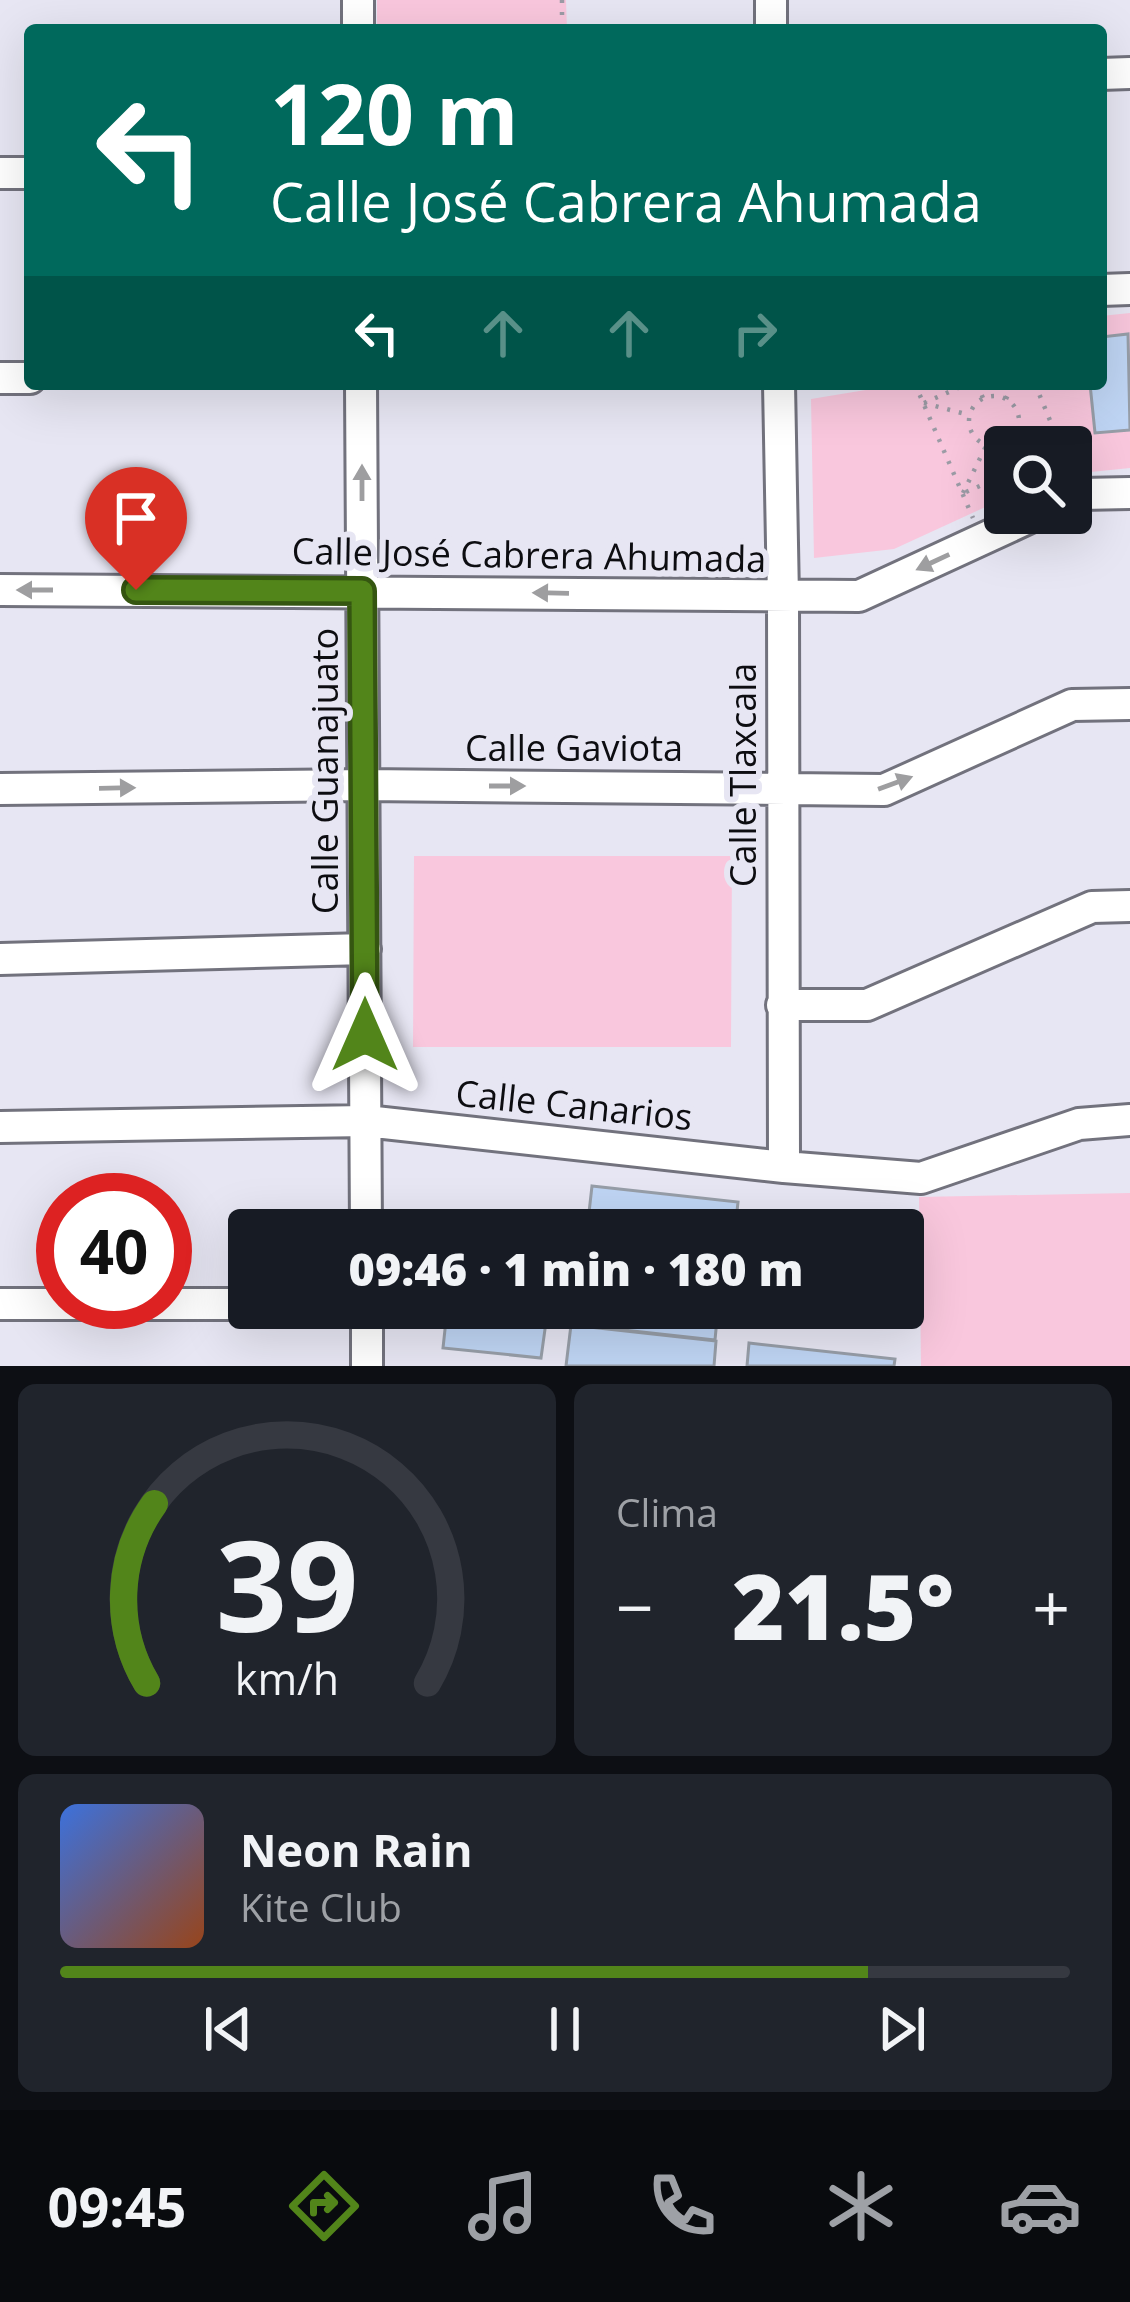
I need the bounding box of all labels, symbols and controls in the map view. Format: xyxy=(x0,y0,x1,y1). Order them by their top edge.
text: 120 m xyxy=(270,55,518,170)
icon: left xyxy=(72,72,228,228)
text: Calle José Cabrera Ahumada xyxy=(270,164,982,238)
icon: left xyxy=(344,300,410,366)
icon: ahead xyxy=(470,300,536,366)
icon: ahead xyxy=(596,300,662,366)
icon: right xyxy=(722,300,788,366)
map controls xyxy=(984,426,1092,534)
button: search xyxy=(984,426,1092,534)
one-way arrow xyxy=(352,463,371,501)
pin xyxy=(85,467,187,590)
icon: arrive xyxy=(103,485,169,551)
street label: Calle José Cabrera Ahumada xyxy=(291,526,767,583)
one-way arrow xyxy=(915,552,950,572)
one-way arrow xyxy=(15,580,53,600)
one-way arrow xyxy=(531,584,569,603)
street label: Calle Guanajuato xyxy=(300,628,349,914)
street label: Calle Tlaxcala xyxy=(718,663,767,887)
street label: Calle Gaviota xyxy=(465,723,683,772)
one-way arrow xyxy=(878,773,914,791)
one-way arrow xyxy=(489,776,527,796)
one-way arrow xyxy=(99,778,137,798)
position arrow xyxy=(302,972,428,1098)
street label: Calle Canarios xyxy=(453,1068,695,1141)
speed limit sign: 40 xyxy=(36,1173,192,1329)
text: 09:46 · 1 min · 180 m xyxy=(349,1238,803,1299)
text: Clima xyxy=(616,1485,718,1538)
text: 39 xyxy=(216,1499,358,1669)
text: 21.5° xyxy=(732,1544,954,1666)
text: − xyxy=(616,1561,654,1651)
text: + xyxy=(1032,1561,1070,1651)
text: km/h xyxy=(235,1649,339,1708)
text: Neon Rain xyxy=(240,1819,473,1880)
text: Kite Club xyxy=(240,1880,402,1933)
icon: previous xyxy=(195,1996,261,2062)
icon: pause xyxy=(532,1996,598,2062)
icon: next xyxy=(869,1996,935,2062)
icon: directions xyxy=(282,2164,366,2248)
icon: music xyxy=(461,2164,545,2248)
icon: phone xyxy=(640,2164,724,2248)
icon: climate xyxy=(819,2164,903,2248)
icon: car xyxy=(998,2164,1082,2248)
text: 09:45 xyxy=(48,2169,186,2243)

